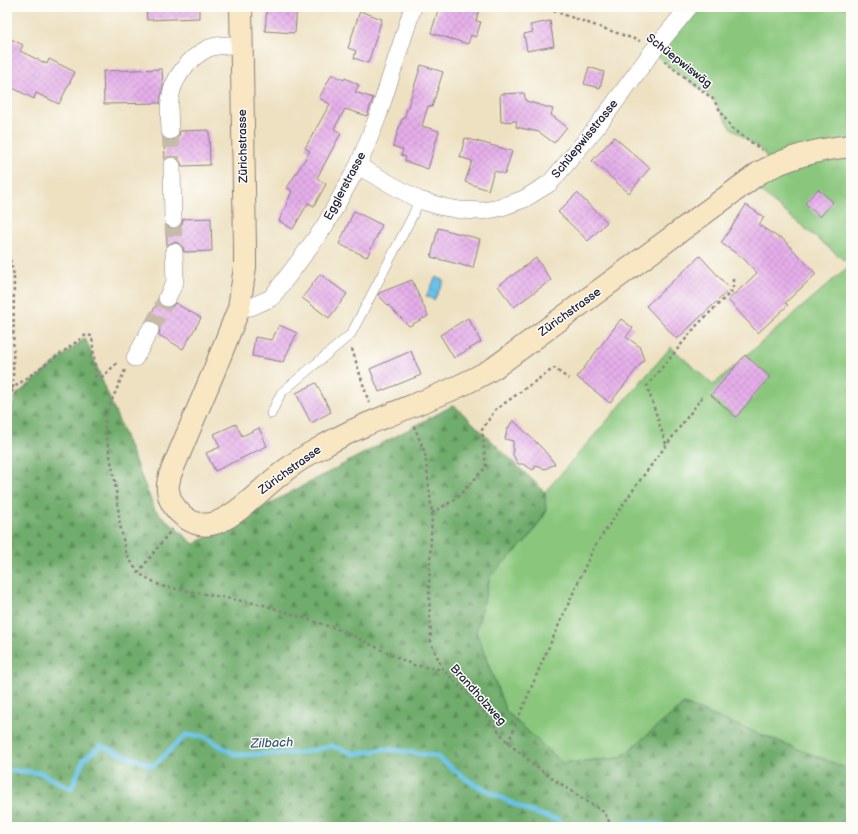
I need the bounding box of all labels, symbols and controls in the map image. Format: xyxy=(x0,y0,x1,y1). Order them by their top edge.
street label: Schüepwiswäg xyxy=(643,31,715,91)
street label: Schüepwisstrasse xyxy=(549,96,621,182)
street label: Zürichstrasse xyxy=(235,109,251,184)
street label: Egglerstrasse xyxy=(321,149,369,223)
street label: Zürichstrasse xyxy=(535,284,604,340)
street label: Zürichstrasse xyxy=(255,442,324,498)
street label: Brandholzweg xyxy=(447,662,509,729)
water label: Zilbach xyxy=(250,734,293,752)

